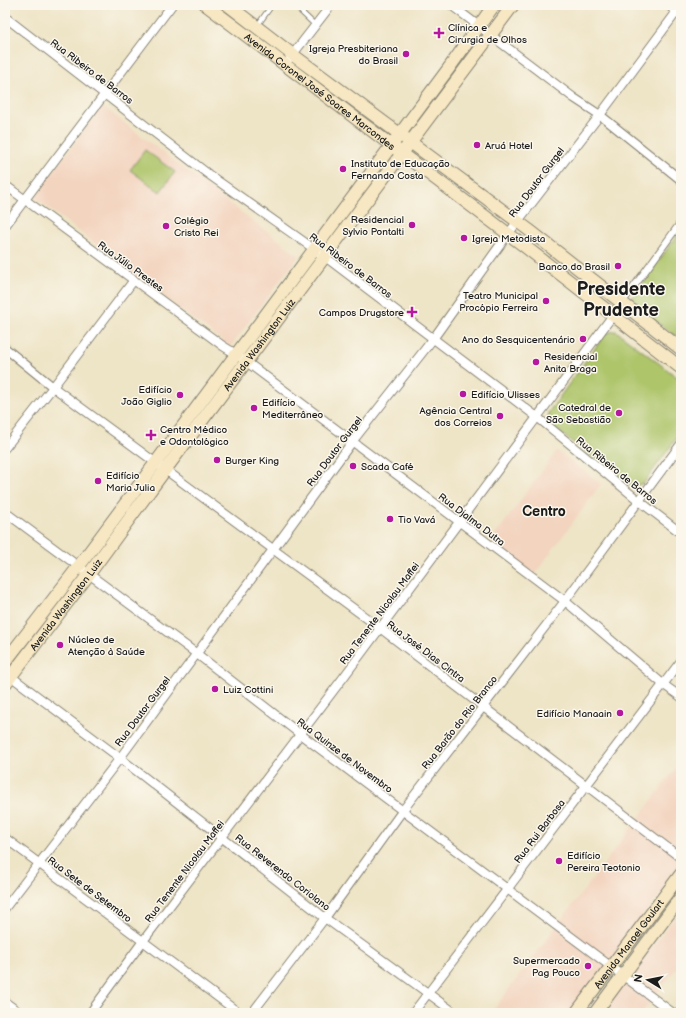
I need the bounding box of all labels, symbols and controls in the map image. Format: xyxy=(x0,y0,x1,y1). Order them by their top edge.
place label: Clínica e Cirurgia de Olhos xyxy=(448,22,527,46)
marker: Clínica e Cirurgia de Olhos xyxy=(433,27,445,39)
street label: Avenida Coronel José Soares Marcondes xyxy=(242,31,397,153)
street label: Rua Ribeiro de Barros xyxy=(48,37,135,107)
place label: Igreja Presbiteriana do Brasil xyxy=(309,43,398,67)
marker: Igreja Presbiteriana do Brasil xyxy=(401,49,411,59)
marker: Aruá Hotel xyxy=(472,140,482,150)
place label: Aruá Hotel xyxy=(485,140,532,152)
street label: Rua Doutor Gurgel xyxy=(507,145,567,220)
place label: Instituto de Educação Fernando Costa xyxy=(351,158,450,182)
marker: Instituto de Educação Fernando Costa xyxy=(338,164,348,174)
place label: Residencial Sylvio Pontalti xyxy=(342,214,404,238)
place label: Colégio Cristo Rei xyxy=(174,215,219,239)
marker: Residencial Sylvio Pontalti xyxy=(407,220,417,230)
marker: Colégio Cristo Rei xyxy=(161,221,171,231)
street label: Rua Ribeiro de Barros xyxy=(307,231,394,301)
marker: Igreja Metodista xyxy=(459,233,469,243)
place label: Igreja Metodista xyxy=(472,233,546,245)
street label: Rua Júlio Prestes xyxy=(95,239,166,295)
place label: Banco do Brasil xyxy=(539,261,610,273)
marker: Banco do Brasil xyxy=(613,261,623,271)
district label: Presidente Prudente xyxy=(577,279,665,321)
place label: Teatro Municipal Procópio Ferreira xyxy=(459,290,538,314)
street label: Avenida Washington Luiz xyxy=(221,296,298,393)
marker: Teatro Municipal Procópio Ferreira xyxy=(541,296,551,306)
place label: Campos Drugstore xyxy=(319,307,404,319)
marker: Campos Drugstore xyxy=(407,307,417,317)
place label: Ano do Sesquicentenário xyxy=(462,334,575,346)
marker: Ano do Sesquicentenário xyxy=(578,334,588,344)
place label: Residencial Anita Braga xyxy=(544,351,597,375)
marker: Residencial Anita Braga xyxy=(531,357,541,367)
place label: Edifício João Giglio xyxy=(121,384,172,408)
marker: Edifício Ulisses xyxy=(458,389,468,399)
place label: Edifício Ulisses xyxy=(471,389,540,401)
marker: Edifício João Giglio xyxy=(175,390,185,400)
place label: Edifício Mediterrâneo xyxy=(262,397,324,421)
place label: Catedral de São Sebastião xyxy=(546,402,611,426)
marker: Edifício Mediterrâneo xyxy=(249,403,259,413)
place label: Agência Central dos Correios xyxy=(420,405,492,429)
marker: Catedral de São Sebastião xyxy=(614,408,624,418)
marker: Agência Central dos Correios xyxy=(495,411,505,421)
street label: Rua Doutor Gurgel xyxy=(305,414,365,489)
place label: Centro Médico e Odontológico xyxy=(160,424,229,448)
marker: Centro Médico e Odontológico xyxy=(145,429,157,441)
street label: Rua Ribeiro de Barros xyxy=(573,434,659,507)
marker: Burger King xyxy=(212,455,222,465)
place label: Burger King xyxy=(225,455,279,467)
marker: Scada Café xyxy=(348,461,358,471)
place label: Scada Café xyxy=(361,461,414,473)
place label: Edifício Maria Julia xyxy=(106,470,155,494)
marker: Edifício Maria Julia xyxy=(93,476,103,486)
street label: Rua Djalma Dutra xyxy=(436,491,507,549)
district label: Centro xyxy=(522,503,566,520)
marker: Tio Vavá xyxy=(385,514,395,524)
place label: Tio Vavá xyxy=(398,514,436,526)
street label: Avenida Washington Luiz xyxy=(28,557,105,653)
street label: Rua Tenente Nicolau Maffei xyxy=(337,560,422,667)
street label: Rua José Dias Cintra xyxy=(384,618,467,685)
place label: Núcleo de Atenção à Saúde xyxy=(68,634,145,658)
marker: Núcleo de Atenção à Saúde xyxy=(55,640,65,650)
street label: Rua Barão do Rio Branco xyxy=(419,673,500,772)
street label: Rua Doutor Gurgel xyxy=(113,674,173,749)
marker: Luiz Cottini xyxy=(210,684,220,694)
place label: Luiz Cottini xyxy=(223,684,273,696)
place label: Edifício Manaain xyxy=(537,708,612,720)
marker: Edifício Manaain xyxy=(615,708,625,718)
street label: Rua Quinze de Novembro xyxy=(294,716,395,796)
street label: Rua Rui Barbosa xyxy=(512,797,568,866)
street label: Rua Tenente Nicolau Maffei xyxy=(142,818,227,925)
street label: Rua Reverendo Coriolano xyxy=(232,832,333,914)
place label: Edifício Pereira Teotonio xyxy=(567,850,641,874)
street label: Rua Sete de Setembro xyxy=(45,854,134,926)
marker: Edifício Pereira Teotonio xyxy=(554,856,564,866)
street label: Avenida Manoel Goulart xyxy=(592,897,667,991)
place label: Supermercado Pag Pouco xyxy=(513,955,580,979)
north arrow xyxy=(628,960,668,1000)
marker: Supermercado Pag Pouco xyxy=(583,961,593,971)
text: N xyxy=(632,973,646,984)

